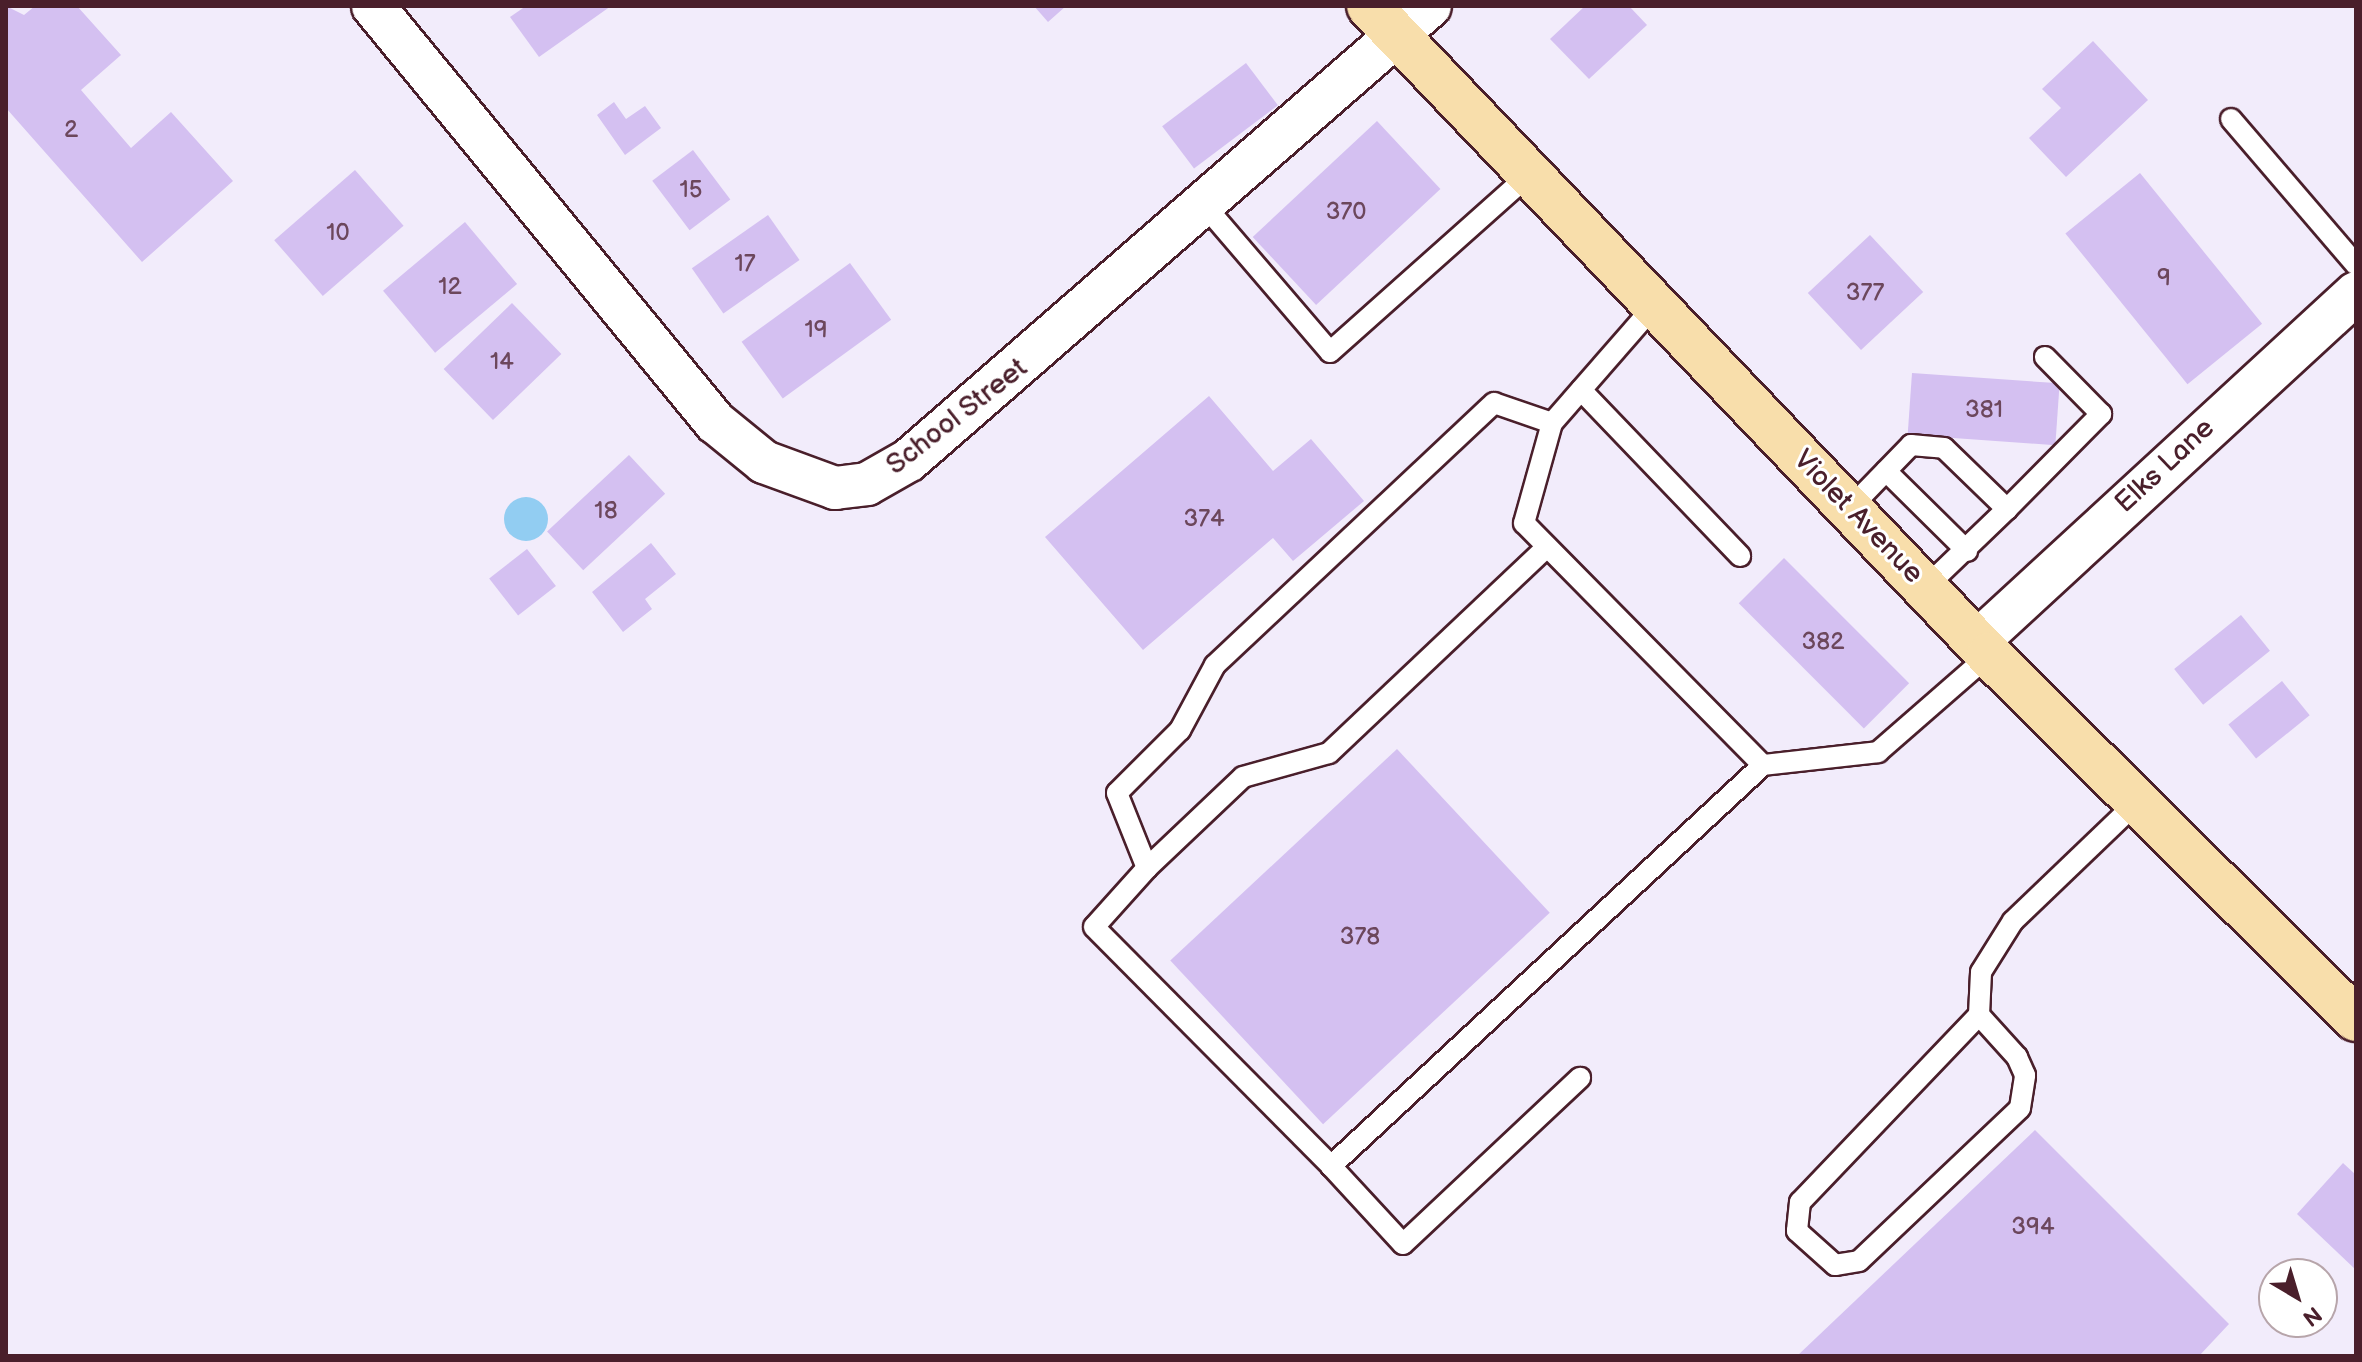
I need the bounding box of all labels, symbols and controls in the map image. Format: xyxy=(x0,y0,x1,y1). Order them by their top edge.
house number: 2 xyxy=(64,116,78,144)
house number: 15 xyxy=(679,176,703,204)
house number: 370 xyxy=(1326,198,1366,226)
house number: 10 xyxy=(326,219,350,247)
house number: 17 xyxy=(734,250,756,278)
house number: 9 xyxy=(2157,264,2171,292)
house number: 12 xyxy=(438,273,462,301)
house number: 377 xyxy=(1846,279,1884,307)
house number: 19 xyxy=(804,316,828,344)
house number: 14 xyxy=(490,348,514,376)
street label: School Street xyxy=(880,351,1034,483)
house number: 381 xyxy=(1965,396,2003,424)
street label: Elks Lane xyxy=(2108,412,2222,520)
street label: Violet Avenue xyxy=(1786,443,1930,591)
house number: 18 xyxy=(594,497,618,525)
house number: 374 xyxy=(1183,505,1225,533)
house number: 382 xyxy=(1802,628,1844,656)
house number: 378 xyxy=(1340,923,1380,951)
house number: 394 xyxy=(2011,1213,2055,1241)
north arrow xyxy=(2258,1258,2338,1338)
text: N xyxy=(2297,1300,2327,1331)

